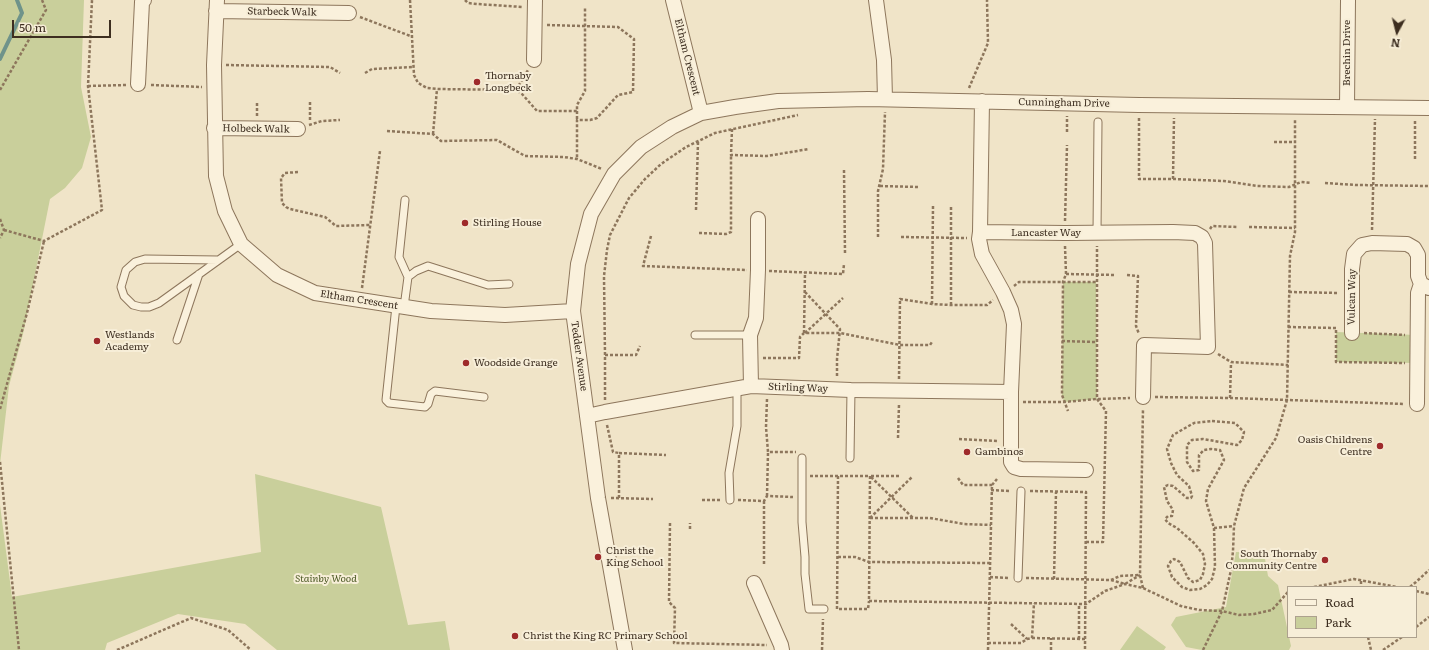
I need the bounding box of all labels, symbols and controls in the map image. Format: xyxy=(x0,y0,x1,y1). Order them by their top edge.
street label: Starbeck Walk xyxy=(247,5,317,19)
scale bar xyxy=(14,12,113,38)
north arrow xyxy=(1377,12,1417,52)
street label: Eltham Crescent xyxy=(672,17,702,97)
text: 50 m xyxy=(19,18,46,36)
street label: Brechin Drive xyxy=(1341,20,1353,86)
text: N xyxy=(1390,35,1401,52)
place label: Thornaby Longbeck xyxy=(485,70,531,94)
marker: Thornaby Longbeck xyxy=(472,77,482,87)
street label: Cunningham Drive xyxy=(1018,96,1110,110)
street label: Holbeck Walk xyxy=(222,122,290,136)
place label: Stirling House xyxy=(473,217,542,229)
marker: Stirling House xyxy=(460,218,470,228)
street label: Lancaster Way xyxy=(1011,227,1081,239)
street label: Vulcan Way xyxy=(1346,269,1358,325)
street label: Eltham Crescent xyxy=(319,288,399,312)
street label: Tedder Avenue xyxy=(568,320,590,392)
place label: Westlands Academy xyxy=(105,329,154,352)
marker: Westlands Academy xyxy=(92,336,102,346)
place label: Woodside Grange xyxy=(474,357,558,369)
marker: Woodside Grange xyxy=(461,358,471,368)
street label: Stirling Way xyxy=(768,381,828,395)
place label: Oasis Childrens Centre xyxy=(1298,434,1372,458)
marker: Oasis Childrens Centre xyxy=(1375,441,1385,451)
place label: Gambinos xyxy=(975,446,1023,458)
marker: Gambinos xyxy=(962,447,972,457)
place label: Christ the King School xyxy=(606,545,663,568)
place label: South Thornaby Community Centre xyxy=(1225,548,1317,572)
marker: Christ the King School xyxy=(593,552,603,562)
marker: South Thornaby Community Centre xyxy=(1320,555,1330,565)
park label: Stainby Wood xyxy=(295,573,357,585)
legend xyxy=(1287,586,1417,638)
text: Road xyxy=(1325,593,1354,611)
text: Park xyxy=(1325,613,1351,631)
place label: Christ the King RC Primary School xyxy=(523,630,688,642)
marker: Christ the King RC Primary School xyxy=(510,631,520,641)

